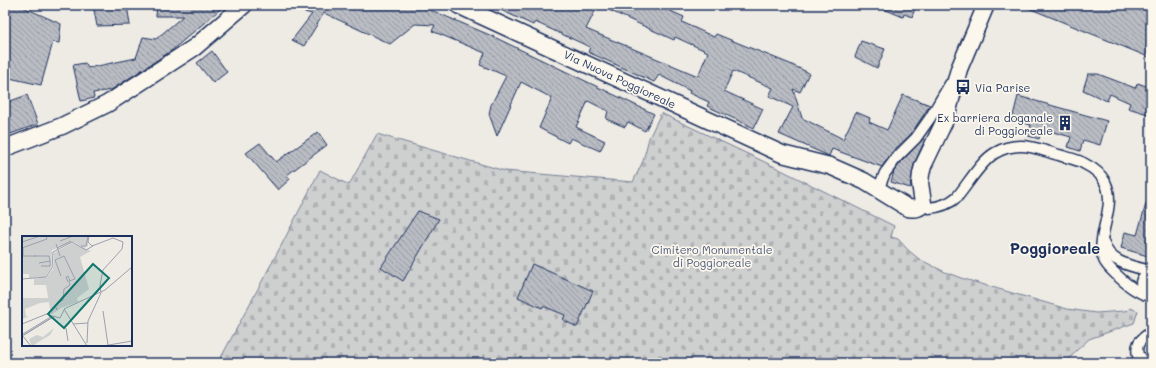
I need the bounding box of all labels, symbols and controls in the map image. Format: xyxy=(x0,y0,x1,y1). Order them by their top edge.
street label: Via Nuova Poggioreale xyxy=(561,46,679,112)
bus stop icon: Via Parise xyxy=(954,78,972,96)
place label: Via Parise xyxy=(975,80,1031,95)
place label: Ex barriera doganale di Poggioreale xyxy=(937,110,1053,138)
building icon: Ex barriera doganale di Poggioreale xyxy=(1056,114,1074,132)
inset map xyxy=(22,236,132,346)
district label: Poggioreale xyxy=(1010,238,1100,258)
park label: Cimitero Monumentale di Poggioreale xyxy=(652,242,773,270)

